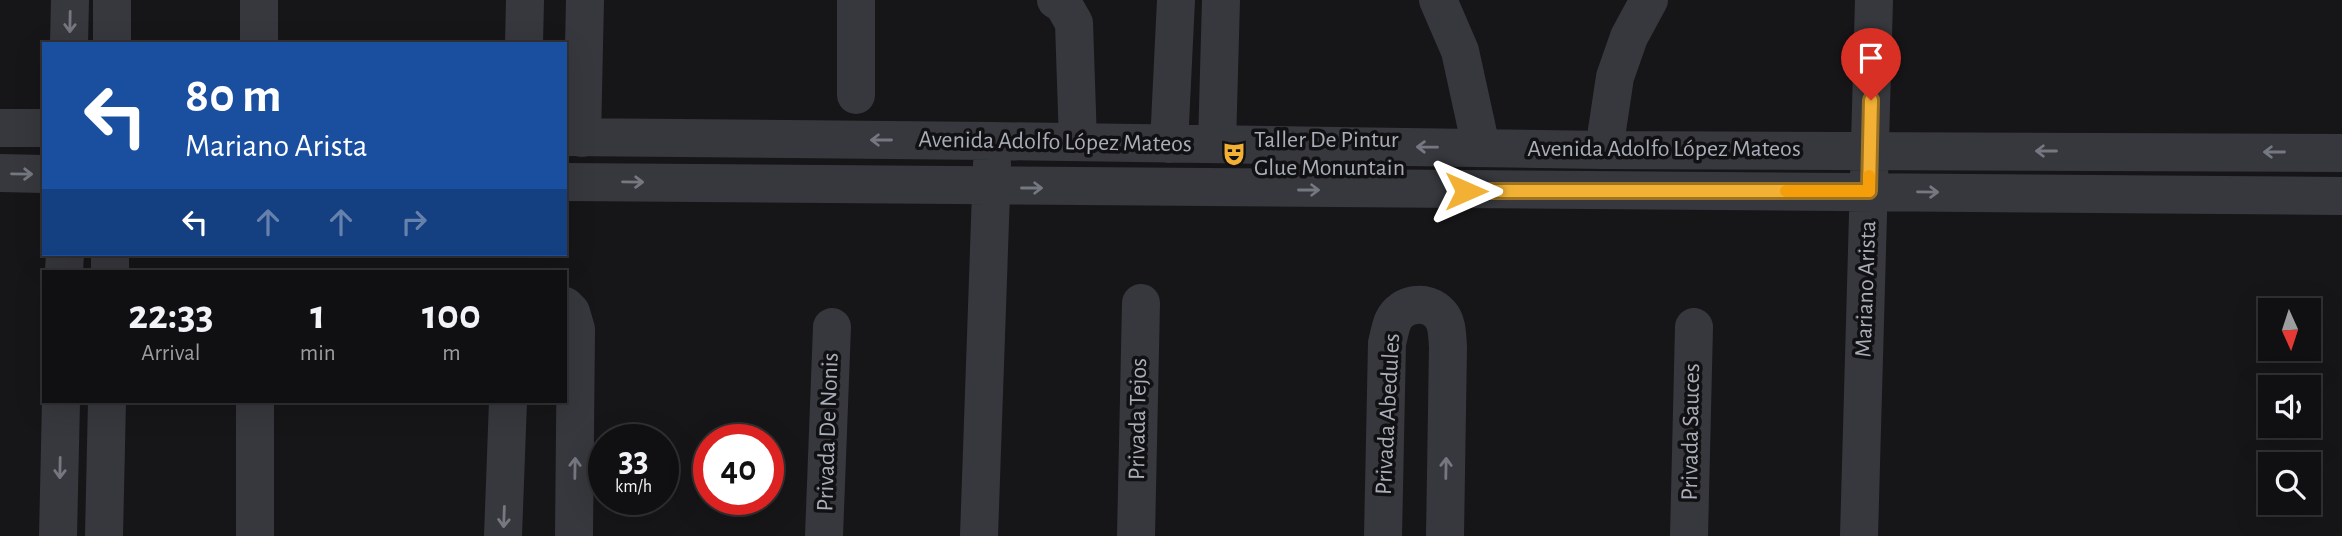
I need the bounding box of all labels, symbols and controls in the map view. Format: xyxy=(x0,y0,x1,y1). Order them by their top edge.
one-way arrow xyxy=(63,10,76,33)
pin xyxy=(1841,28,1901,100)
icon: arrive xyxy=(1852,39,1890,77)
icon: left xyxy=(70,70,161,161)
text: 80 m xyxy=(185,72,282,121)
street label: Avenida Adolfo López Mateos xyxy=(918,128,1192,156)
place label: Taller De Pintur Glue Monuntain xyxy=(1254,128,1405,180)
text: Mariano Arista xyxy=(185,130,368,162)
one-way arrow xyxy=(870,133,893,147)
street label: Avenida Adolfo López Mateos xyxy=(1527,137,1801,161)
theatre icon: Taller De Pintur Glue Monuntain xyxy=(1220,140,1248,168)
one-way arrow xyxy=(1416,140,1439,154)
one-way arrow xyxy=(2035,144,2058,158)
one-way arrow xyxy=(2263,145,2286,159)
position arrow xyxy=(1429,154,1503,228)
one-way arrow xyxy=(10,167,33,180)
one-way arrow xyxy=(622,176,645,189)
one-way arrow xyxy=(1021,181,1044,195)
one-way arrow xyxy=(1297,183,1320,197)
one-way arrow xyxy=(1917,185,1940,199)
icon: left xyxy=(176,203,214,241)
icon: ahead xyxy=(249,203,287,241)
icon: ahead xyxy=(322,203,360,241)
icon: right xyxy=(395,203,433,241)
street label: Mariano Arista xyxy=(1852,220,1880,358)
text: 22:33 xyxy=(128,294,214,336)
text: 1 xyxy=(310,294,325,336)
text: 100 xyxy=(422,294,481,336)
north arrow xyxy=(2258,298,2320,360)
map controls xyxy=(2258,298,2321,515)
street label: Privada Abedules xyxy=(1372,333,1404,495)
text: Arrival xyxy=(141,342,200,365)
text: min xyxy=(300,342,336,365)
text: m xyxy=(442,342,461,365)
street label: Privada De Nonis xyxy=(813,352,843,512)
street label: Privada Tejos xyxy=(1125,358,1151,480)
street label: Privada Sauces xyxy=(1678,363,1704,501)
button: sound xyxy=(2258,375,2321,438)
speed limit sign: 40 xyxy=(693,424,784,515)
text: 33 xyxy=(618,443,649,478)
button: search xyxy=(2258,452,2321,515)
one-way arrow xyxy=(53,457,66,480)
one-way arrow xyxy=(568,457,581,480)
one-way arrow xyxy=(1439,457,1453,480)
text: km/h xyxy=(615,478,652,496)
one-way arrow xyxy=(497,506,510,529)

